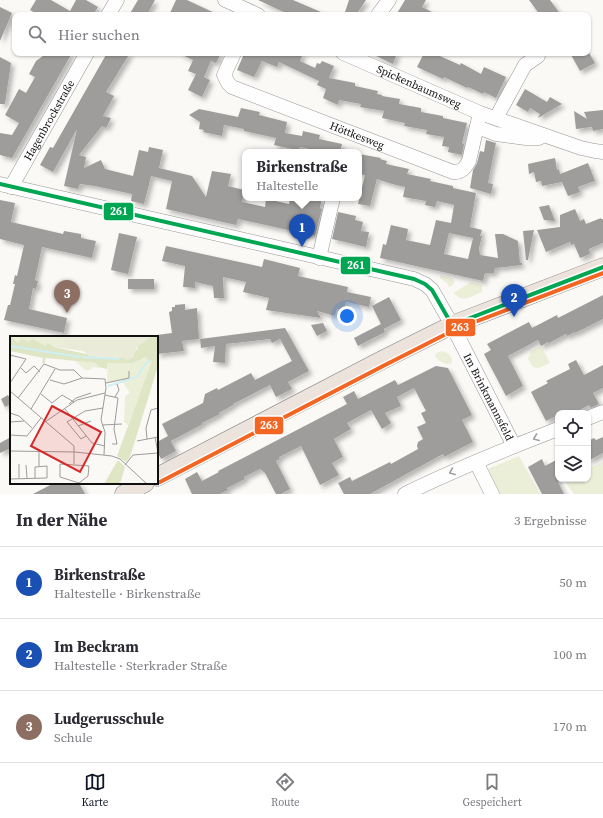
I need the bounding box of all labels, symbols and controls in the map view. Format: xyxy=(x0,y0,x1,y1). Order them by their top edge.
search box xyxy=(12,12,591,56)
icon: search xyxy=(26,23,48,45)
text: Hier suchen xyxy=(58,24,140,45)
street label: Spickenbaumsweg xyxy=(374,61,464,112)
street label: Hagenbrockstraße xyxy=(20,77,78,163)
street label: Höttkesweg xyxy=(328,118,387,153)
popup xyxy=(242,149,362,201)
text: Birkenstraße xyxy=(256,156,348,177)
text: Haltestelle xyxy=(256,177,318,194)
line badge: 261 xyxy=(103,202,134,221)
text: 261 xyxy=(110,204,128,219)
pin: 1 xyxy=(289,214,315,247)
line badge: 261 xyxy=(340,256,371,275)
text: 261 xyxy=(347,258,365,273)
pin: 3 xyxy=(54,280,80,313)
pin: 2 xyxy=(501,284,527,317)
your location xyxy=(337,306,357,326)
line badge: 263 xyxy=(445,318,476,337)
text: 263 xyxy=(451,320,469,335)
inset map xyxy=(10,336,158,484)
street label: Im Brinkmannsfeld xyxy=(460,350,518,444)
map controls xyxy=(555,410,591,482)
button: locate xyxy=(555,410,591,446)
line badge: 263 xyxy=(254,416,284,435)
text: 263 xyxy=(260,418,278,433)
one-way arrow xyxy=(533,433,540,441)
button: layers xyxy=(555,446,591,482)
one-way arrow xyxy=(449,467,456,475)
text: In der Nähe xyxy=(16,508,107,532)
text: 3 Ergebnisse xyxy=(514,512,587,529)
text: Birkenstraße xyxy=(54,564,145,585)
text: 1 xyxy=(25,574,33,591)
text: 50 m xyxy=(559,574,587,591)
text: Haltestelle · Birkenstraße xyxy=(54,585,201,602)
text: Im Beckram xyxy=(54,636,139,657)
text: 2 xyxy=(25,646,33,663)
text: 100 m xyxy=(553,646,587,663)
text: Haltestelle · Sterkrader Straße xyxy=(54,657,227,674)
text: Ludgerusschule xyxy=(54,708,164,729)
text: 3 xyxy=(25,718,33,735)
text: 170 m xyxy=(553,718,587,735)
text: Schule xyxy=(54,729,93,746)
tab: Karte xyxy=(81,771,108,810)
tab: Route xyxy=(271,771,300,810)
tab: Gespeichert xyxy=(463,771,522,810)

